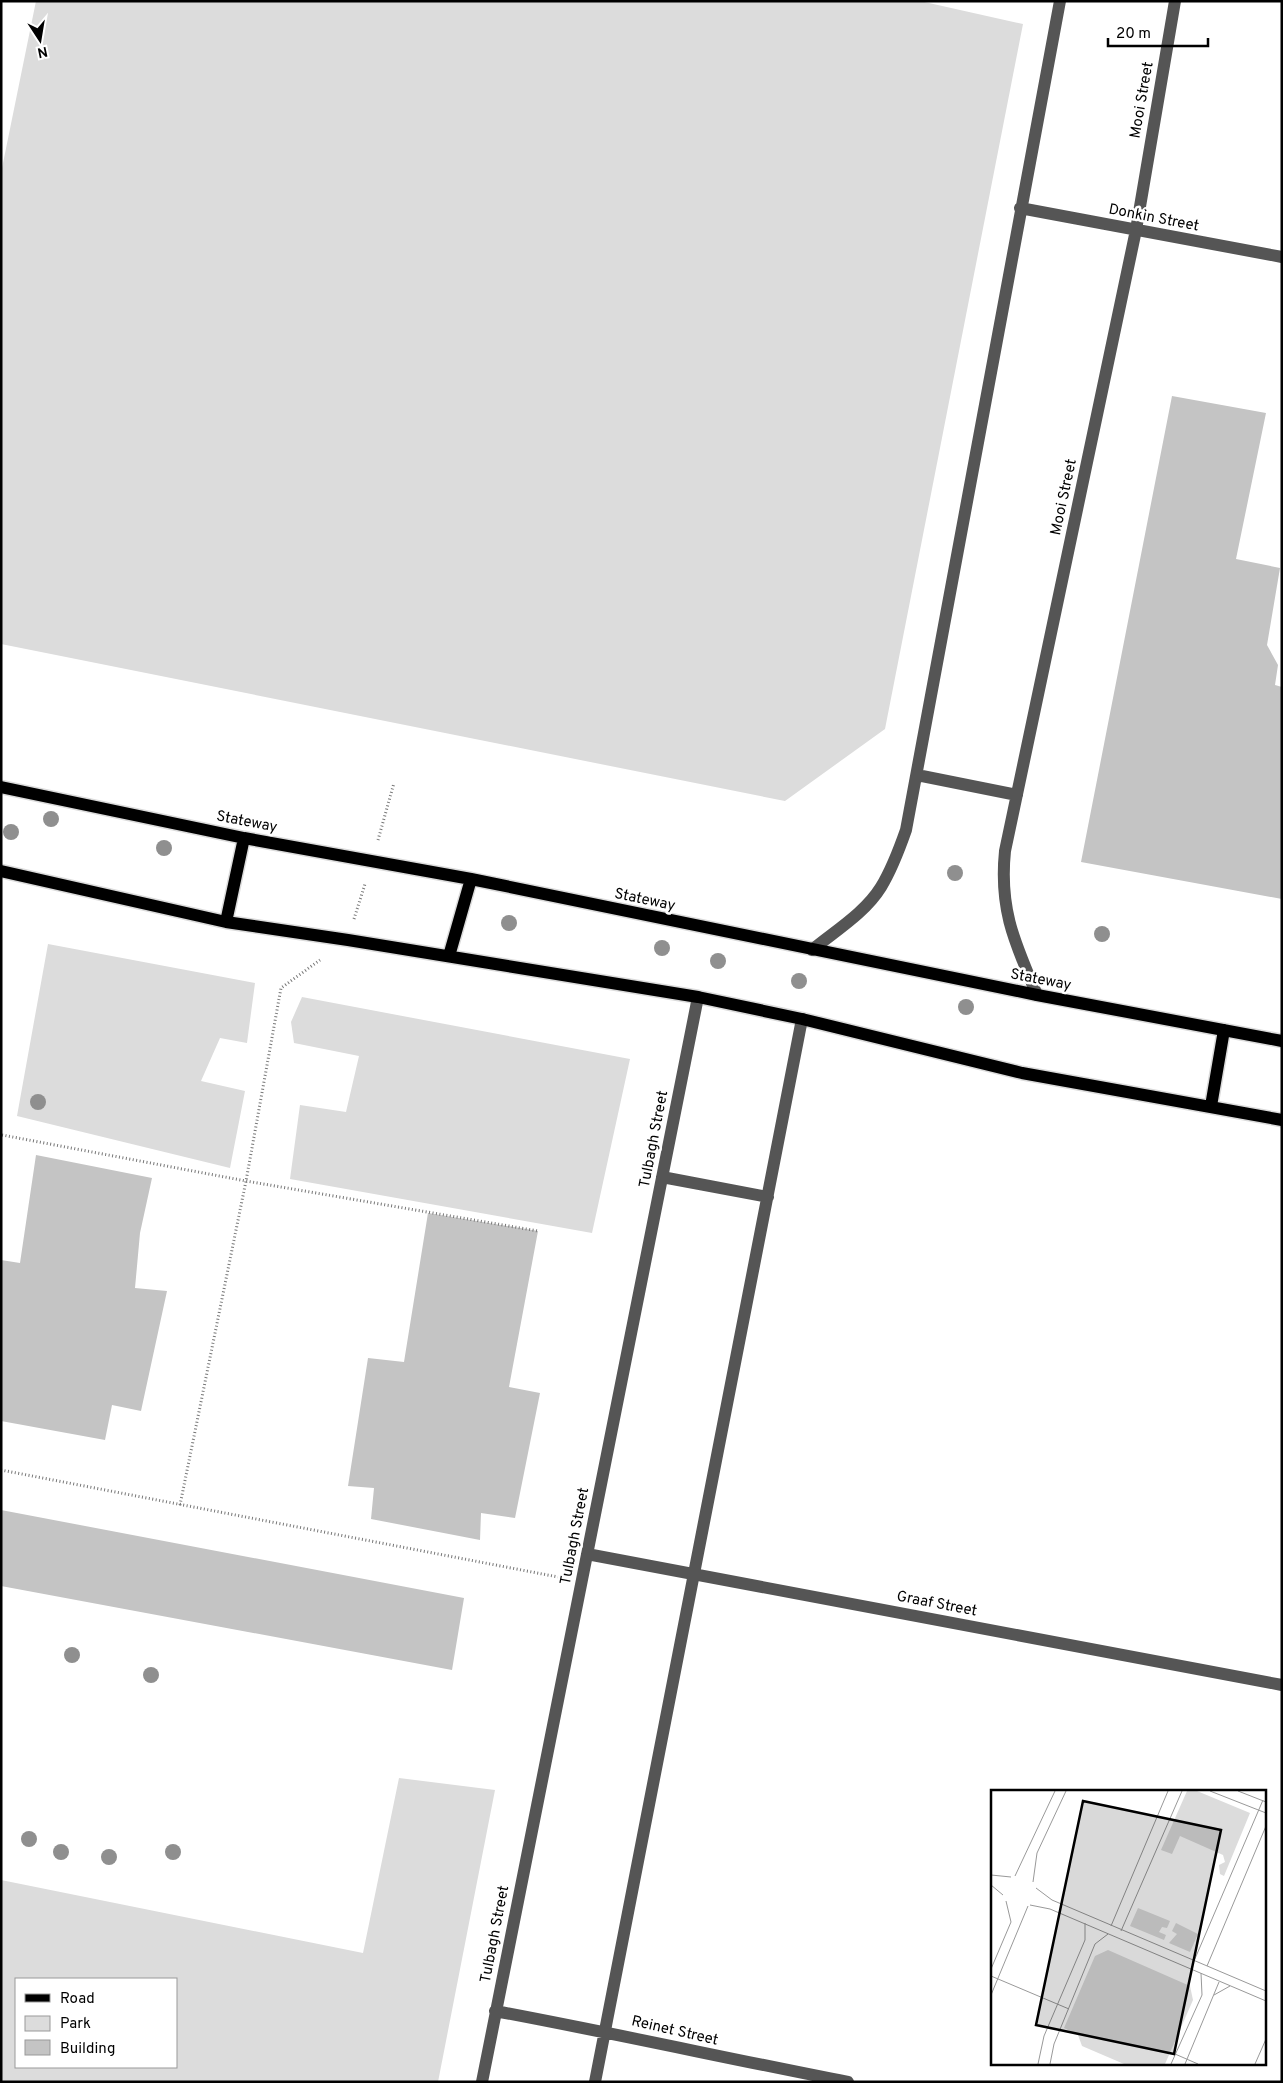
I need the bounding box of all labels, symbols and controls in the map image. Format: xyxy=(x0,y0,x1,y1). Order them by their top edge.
north arrow xyxy=(15,15,65,65)
scale bar xyxy=(1108,15,1208,47)
text: 20 m xyxy=(1116,25,1151,44)
text: N xyxy=(36,42,49,61)
street label: Mooi Street xyxy=(1126,60,1159,140)
street label: Donkin Street xyxy=(1107,200,1201,237)
street label: Mooi Street xyxy=(1047,457,1082,537)
street label: Stateway xyxy=(215,807,279,838)
street label: Stateway xyxy=(612,885,677,916)
street label: Stateway xyxy=(1009,965,1073,996)
street label: Tulbagh Street xyxy=(636,1089,673,1190)
street label: Tulbagh Street xyxy=(557,1486,594,1587)
street label: Graaf Street xyxy=(895,1587,979,1622)
inset map xyxy=(991,1790,1266,2066)
street label: Tulbagh Street xyxy=(477,1884,514,1985)
legend xyxy=(15,1978,178,2068)
text: Road xyxy=(60,1990,95,2009)
street label: Reinet Street xyxy=(629,2012,720,2051)
text: Park xyxy=(60,2015,91,2034)
text: Building xyxy=(60,2040,115,2059)

